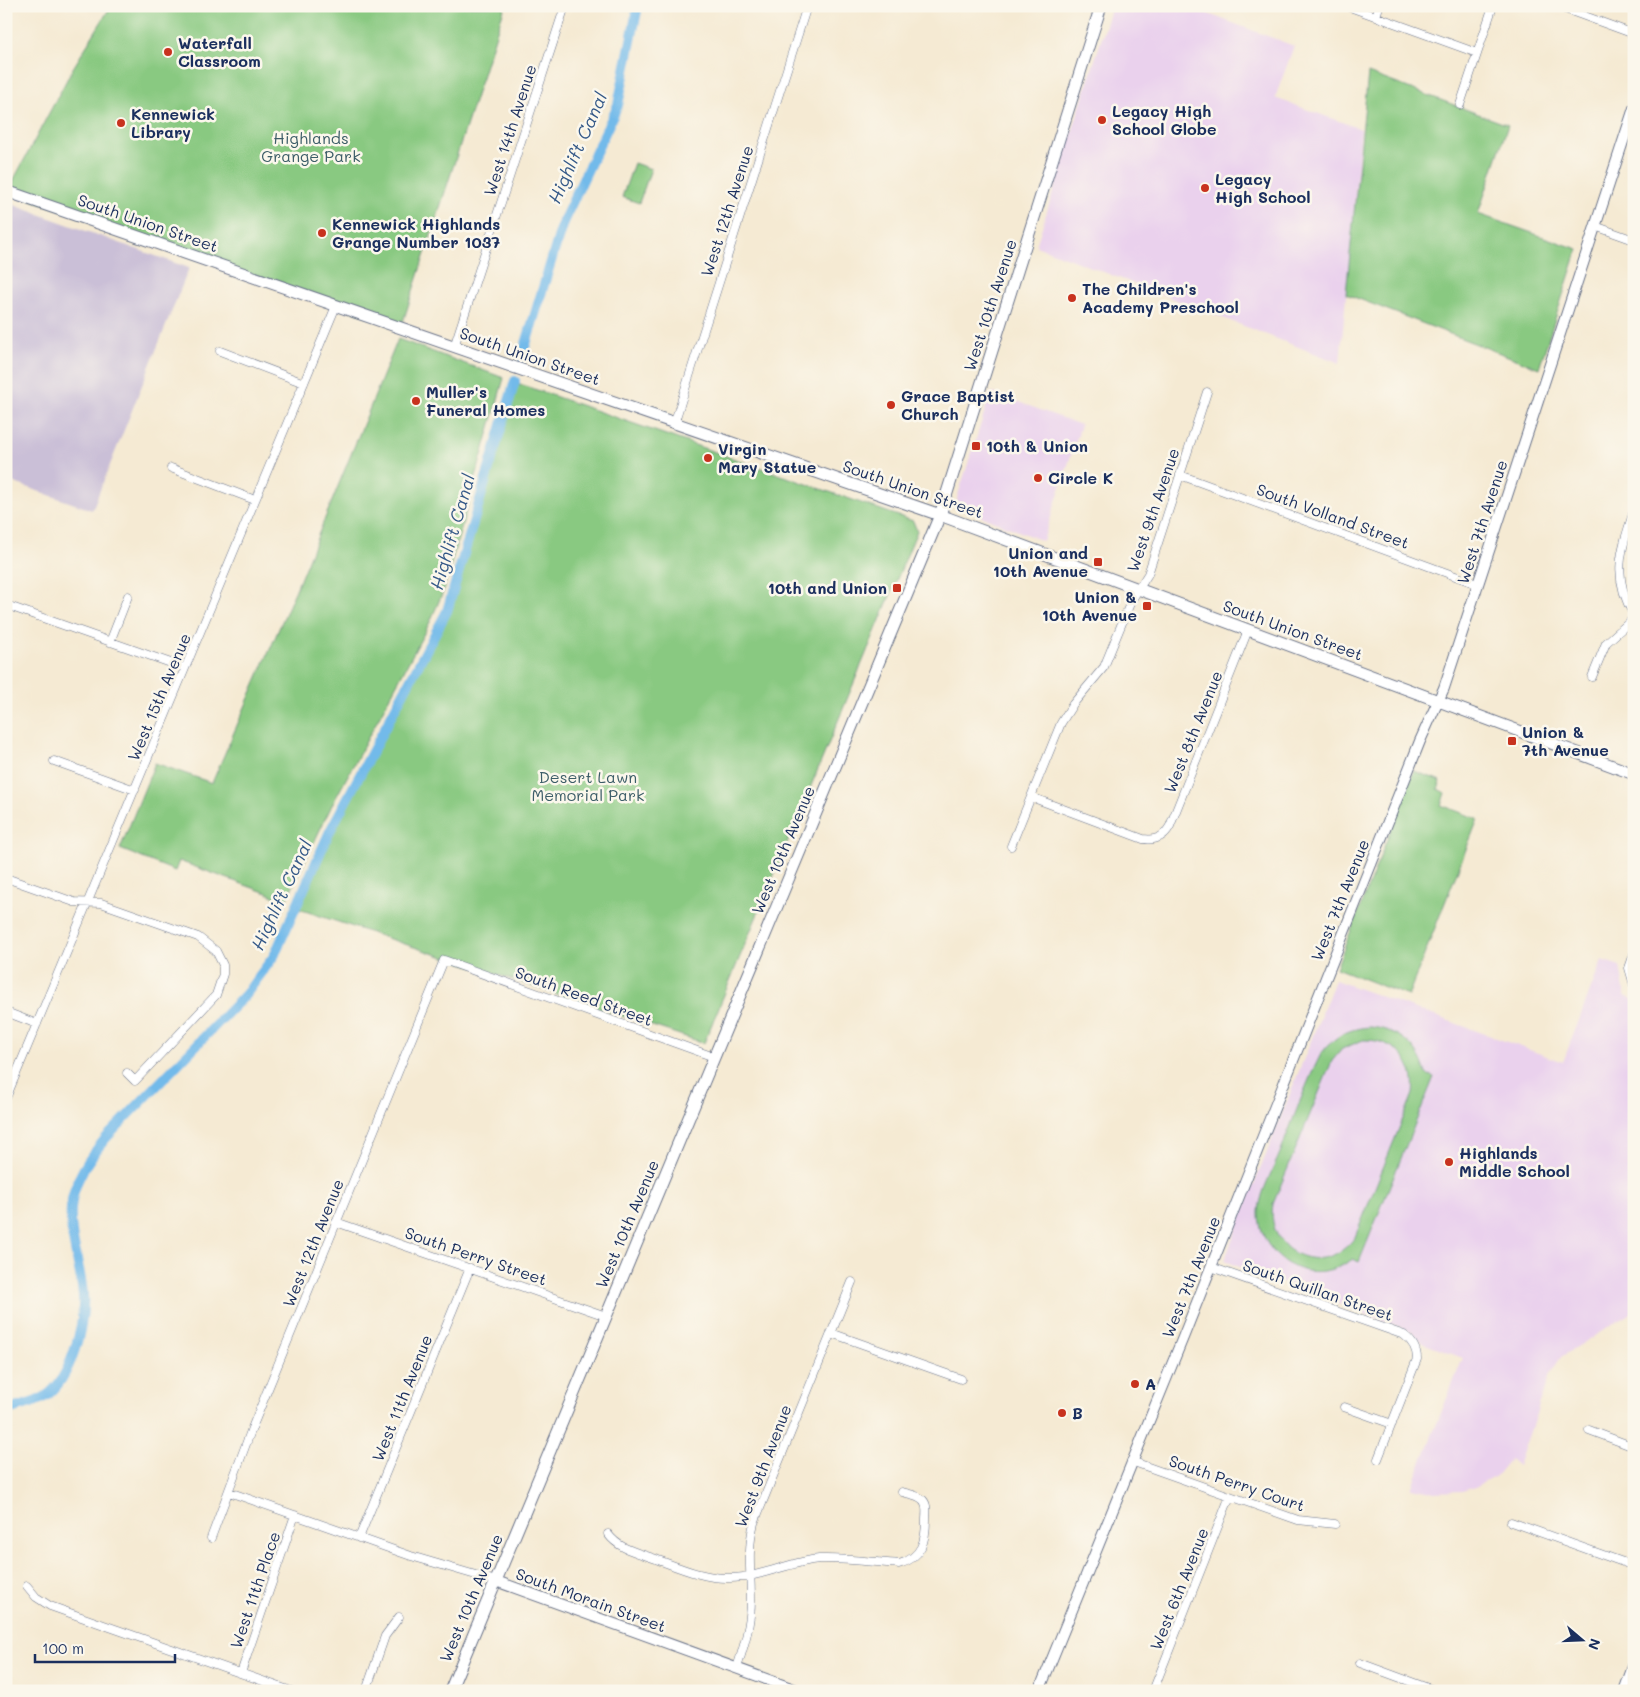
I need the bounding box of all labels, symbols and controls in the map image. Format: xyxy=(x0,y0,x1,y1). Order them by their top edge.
place label: Waterfall Classroom xyxy=(178,32,261,71)
marker: Waterfall Classroom xyxy=(162,46,174,58)
street label: West 14th Avenue xyxy=(478,61,541,198)
water label: Highlift Canal xyxy=(542,88,613,207)
place label: Legacy High School Globe xyxy=(1112,100,1216,139)
place label: Kennewick Library xyxy=(131,103,215,142)
marker: Legacy High School Globe xyxy=(1096,114,1108,126)
marker: Kennewick Library xyxy=(115,117,127,129)
park label: Highlands Grange Park xyxy=(261,127,361,166)
street label: West 12th Avenue xyxy=(695,143,758,279)
place label: Legacy High School xyxy=(1215,168,1311,207)
marker: Legacy High School xyxy=(1199,182,1211,194)
street label: South Union Street xyxy=(75,189,221,256)
place label: Kennewick Highlands Grange Number 1037 xyxy=(332,213,500,252)
marker: Kennewick Highlands Grange Number 1037 xyxy=(316,227,328,239)
street label: West 10th Avenue xyxy=(958,236,1021,373)
place label: The Children's Academy Preschool xyxy=(1082,278,1239,317)
marker: The Children's Academy Preschool xyxy=(1066,292,1078,304)
street label: South Union Street xyxy=(457,322,603,389)
place label: Muller's Funeral Homes xyxy=(426,381,545,420)
place label: Grace Baptist Church xyxy=(901,385,1015,424)
marker: Muller's Funeral Homes xyxy=(410,395,422,407)
marker: Grace Baptist Church xyxy=(885,399,897,411)
place label: 10th & Union xyxy=(986,435,1088,456)
place label: Virgin Mary Statue xyxy=(718,438,816,477)
marker: 10th & Union xyxy=(970,440,982,452)
street label: West 9th Avenue xyxy=(1121,445,1184,575)
marker: Virgin Mary Statue xyxy=(702,452,714,464)
street label: South Union Street xyxy=(840,455,986,522)
street label: West 7th Avenue xyxy=(1452,457,1511,587)
place label: Circle K xyxy=(1048,467,1113,488)
water label: Highlift Canal xyxy=(424,471,480,592)
marker: Circle K xyxy=(1032,472,1044,484)
street label: South Volland Street xyxy=(1254,478,1413,553)
place label: Union and 10th Avenue xyxy=(993,542,1088,581)
marker: Union and 10th Avenue xyxy=(1092,556,1104,568)
place label: 10th and Union xyxy=(768,577,887,598)
marker: 10th and Union xyxy=(891,582,903,594)
place label: Union & 10th Avenue xyxy=(1042,586,1137,625)
street label: South Union Street xyxy=(1220,594,1366,665)
marker: Union & 10th Avenue xyxy=(1141,600,1153,612)
street label: West 15th Avenue xyxy=(122,630,195,764)
street label: West 8th Avenue xyxy=(1158,668,1227,796)
place label: Union & 7th Avenue xyxy=(1522,721,1609,760)
marker: Union & 7th Avenue xyxy=(1506,735,1518,747)
park label: Desert Lawn Memorial Park xyxy=(531,766,645,805)
street label: West 10th Avenue xyxy=(746,782,819,917)
water label: Highlift Canal xyxy=(245,835,317,954)
street label: West 7th Avenue xyxy=(1306,836,1373,964)
street label: South Reed Street xyxy=(513,961,656,1030)
place label: Highlands Middle School xyxy=(1459,1142,1570,1181)
street label: West 10th Avenue xyxy=(590,1156,663,1291)
marker: Highlands Middle School xyxy=(1443,1156,1455,1168)
street label: West 12th Avenue xyxy=(277,1176,348,1310)
street label: West 7th Avenue xyxy=(1157,1213,1224,1341)
street label: South Perry Street xyxy=(403,1221,550,1290)
street label: South Quillan Street xyxy=(1240,1254,1396,1325)
street label: West 11th Avenue xyxy=(367,1331,437,1464)
place label: A xyxy=(1145,1373,1156,1394)
marker: A xyxy=(1129,1378,1141,1390)
street label: West 9th Avenue xyxy=(729,1401,796,1530)
place label: B xyxy=(1072,1402,1083,1423)
marker: B xyxy=(1056,1407,1068,1419)
street label: South Perry Court xyxy=(1166,1449,1308,1516)
street label: West 6th Avenue xyxy=(1144,1525,1213,1653)
street label: West 11th Place xyxy=(225,1529,284,1651)
street label: West 10th Avenue xyxy=(434,1530,507,1665)
street label: South Morain Street xyxy=(513,1563,669,1636)
north arrow xyxy=(1558,1614,1608,1664)
scale bar xyxy=(35,1632,175,1664)
text: N xyxy=(1584,1636,1605,1653)
text: 100 m xyxy=(42,1638,84,1658)

